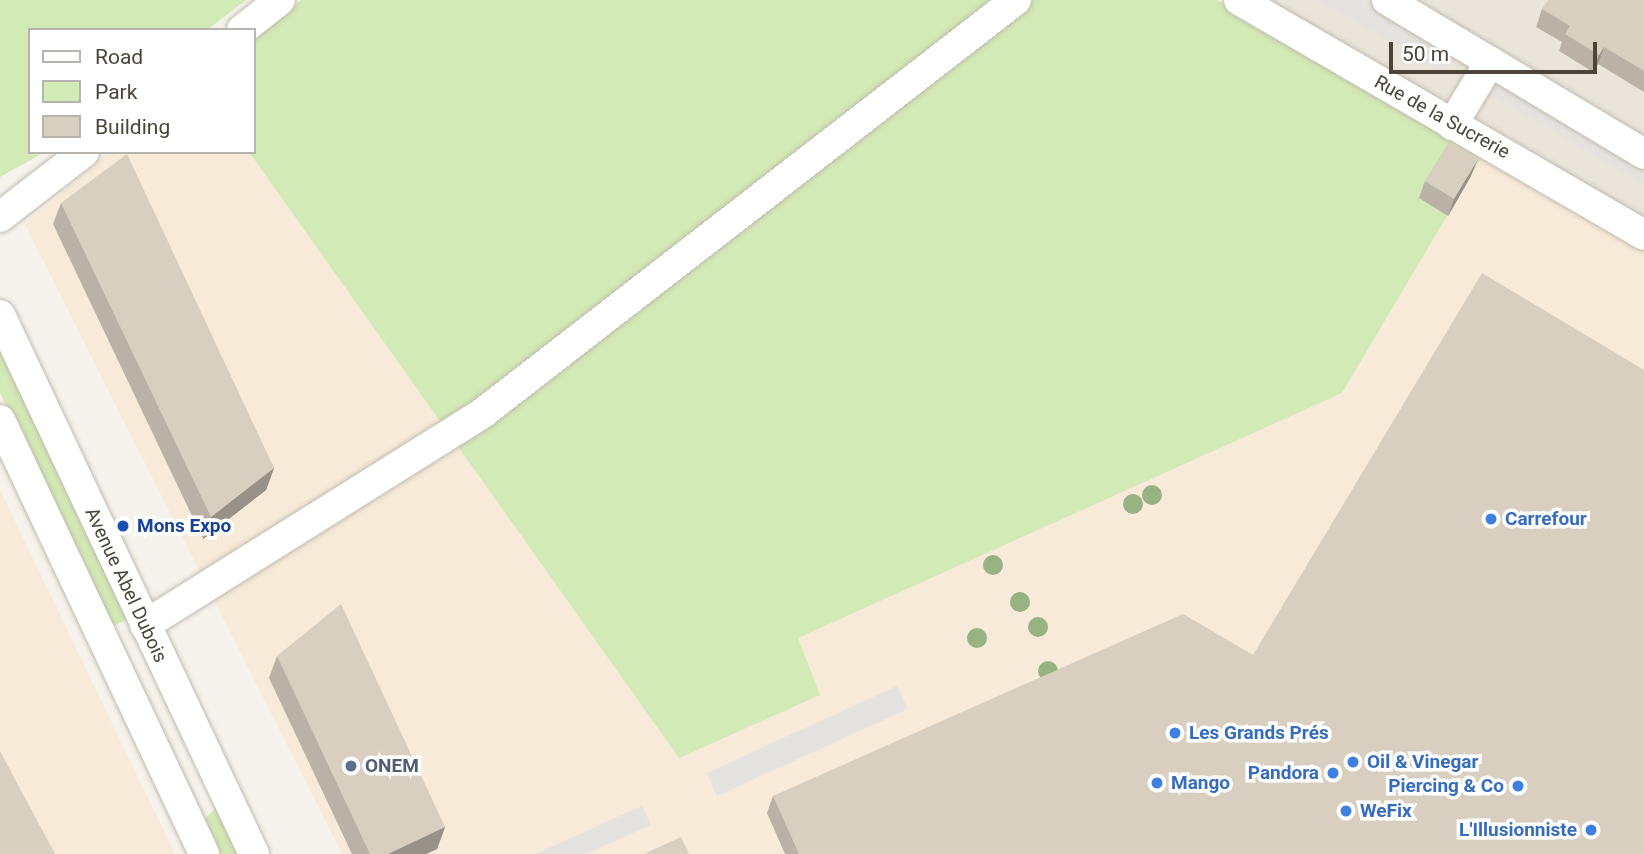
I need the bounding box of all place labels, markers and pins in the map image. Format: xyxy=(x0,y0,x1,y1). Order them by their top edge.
place label: Carrefour xyxy=(1505,508,1587,530)
marker: Carrefour xyxy=(1483,511,1499,527)
place label: Mons Expo xyxy=(137,515,231,537)
marker: Mons Expo xyxy=(115,518,131,534)
place label: Les Grands Prés xyxy=(1189,722,1329,744)
marker: Les Grands Prés xyxy=(1167,725,1183,741)
place label: Oil & Vinegar xyxy=(1367,751,1478,773)
marker: Oil & Vinegar xyxy=(1345,754,1361,770)
place label: ONEM xyxy=(365,755,419,777)
marker: ONEM xyxy=(343,758,359,774)
place label: Pandora xyxy=(1248,762,1319,784)
marker: Pandora xyxy=(1325,765,1341,781)
place label: Mango xyxy=(1171,772,1230,794)
marker: Mango xyxy=(1149,775,1165,791)
place label: Piercing & Co xyxy=(1388,775,1504,797)
marker: Piercing & Co xyxy=(1510,778,1526,794)
place label: WeFix xyxy=(1360,800,1412,822)
marker: WeFix xyxy=(1338,803,1354,819)
place label: L'Illusionniste xyxy=(1459,819,1577,841)
marker: L'Illusionniste xyxy=(1583,822,1599,838)

